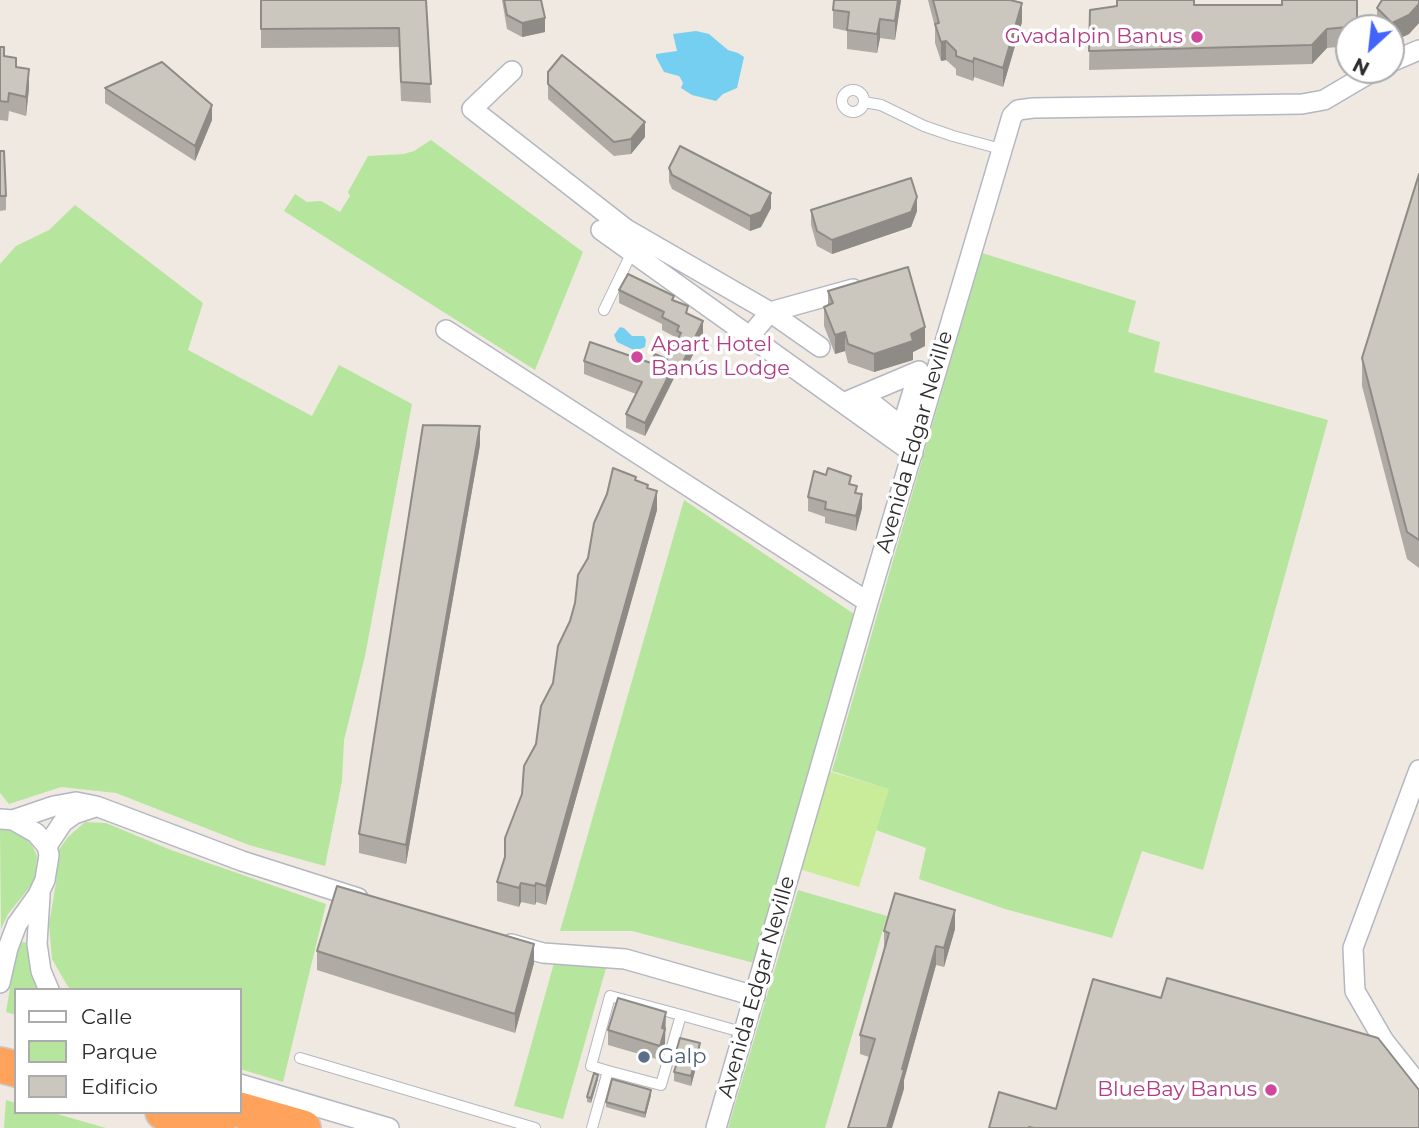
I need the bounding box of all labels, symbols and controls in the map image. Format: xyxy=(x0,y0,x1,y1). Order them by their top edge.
north arrow xyxy=(1335,14,1405,84)
place label: Gvadalpin Banus xyxy=(1005,24,1183,50)
marker: Gvadalpin Banus xyxy=(1189,29,1205,45)
text: N xyxy=(1349,53,1373,80)
street label: Avenida Edgar Neville xyxy=(871,328,959,556)
place label: Apart Hotel Banús Lodge xyxy=(651,332,790,382)
marker: Apart Hotel Banús Lodge xyxy=(629,349,645,365)
street label: Avenida Edgar Neville xyxy=(713,873,801,1101)
legend xyxy=(14,988,242,1114)
text: Calle xyxy=(81,1004,132,1029)
text: Parque xyxy=(81,1039,157,1064)
place label: Galp xyxy=(658,1044,707,1070)
marker: Galp xyxy=(636,1049,652,1065)
text: Edificio xyxy=(81,1074,158,1099)
place label: BlueBay Banus xyxy=(1097,1077,1257,1103)
marker: BlueBay Banus xyxy=(1263,1082,1279,1098)

